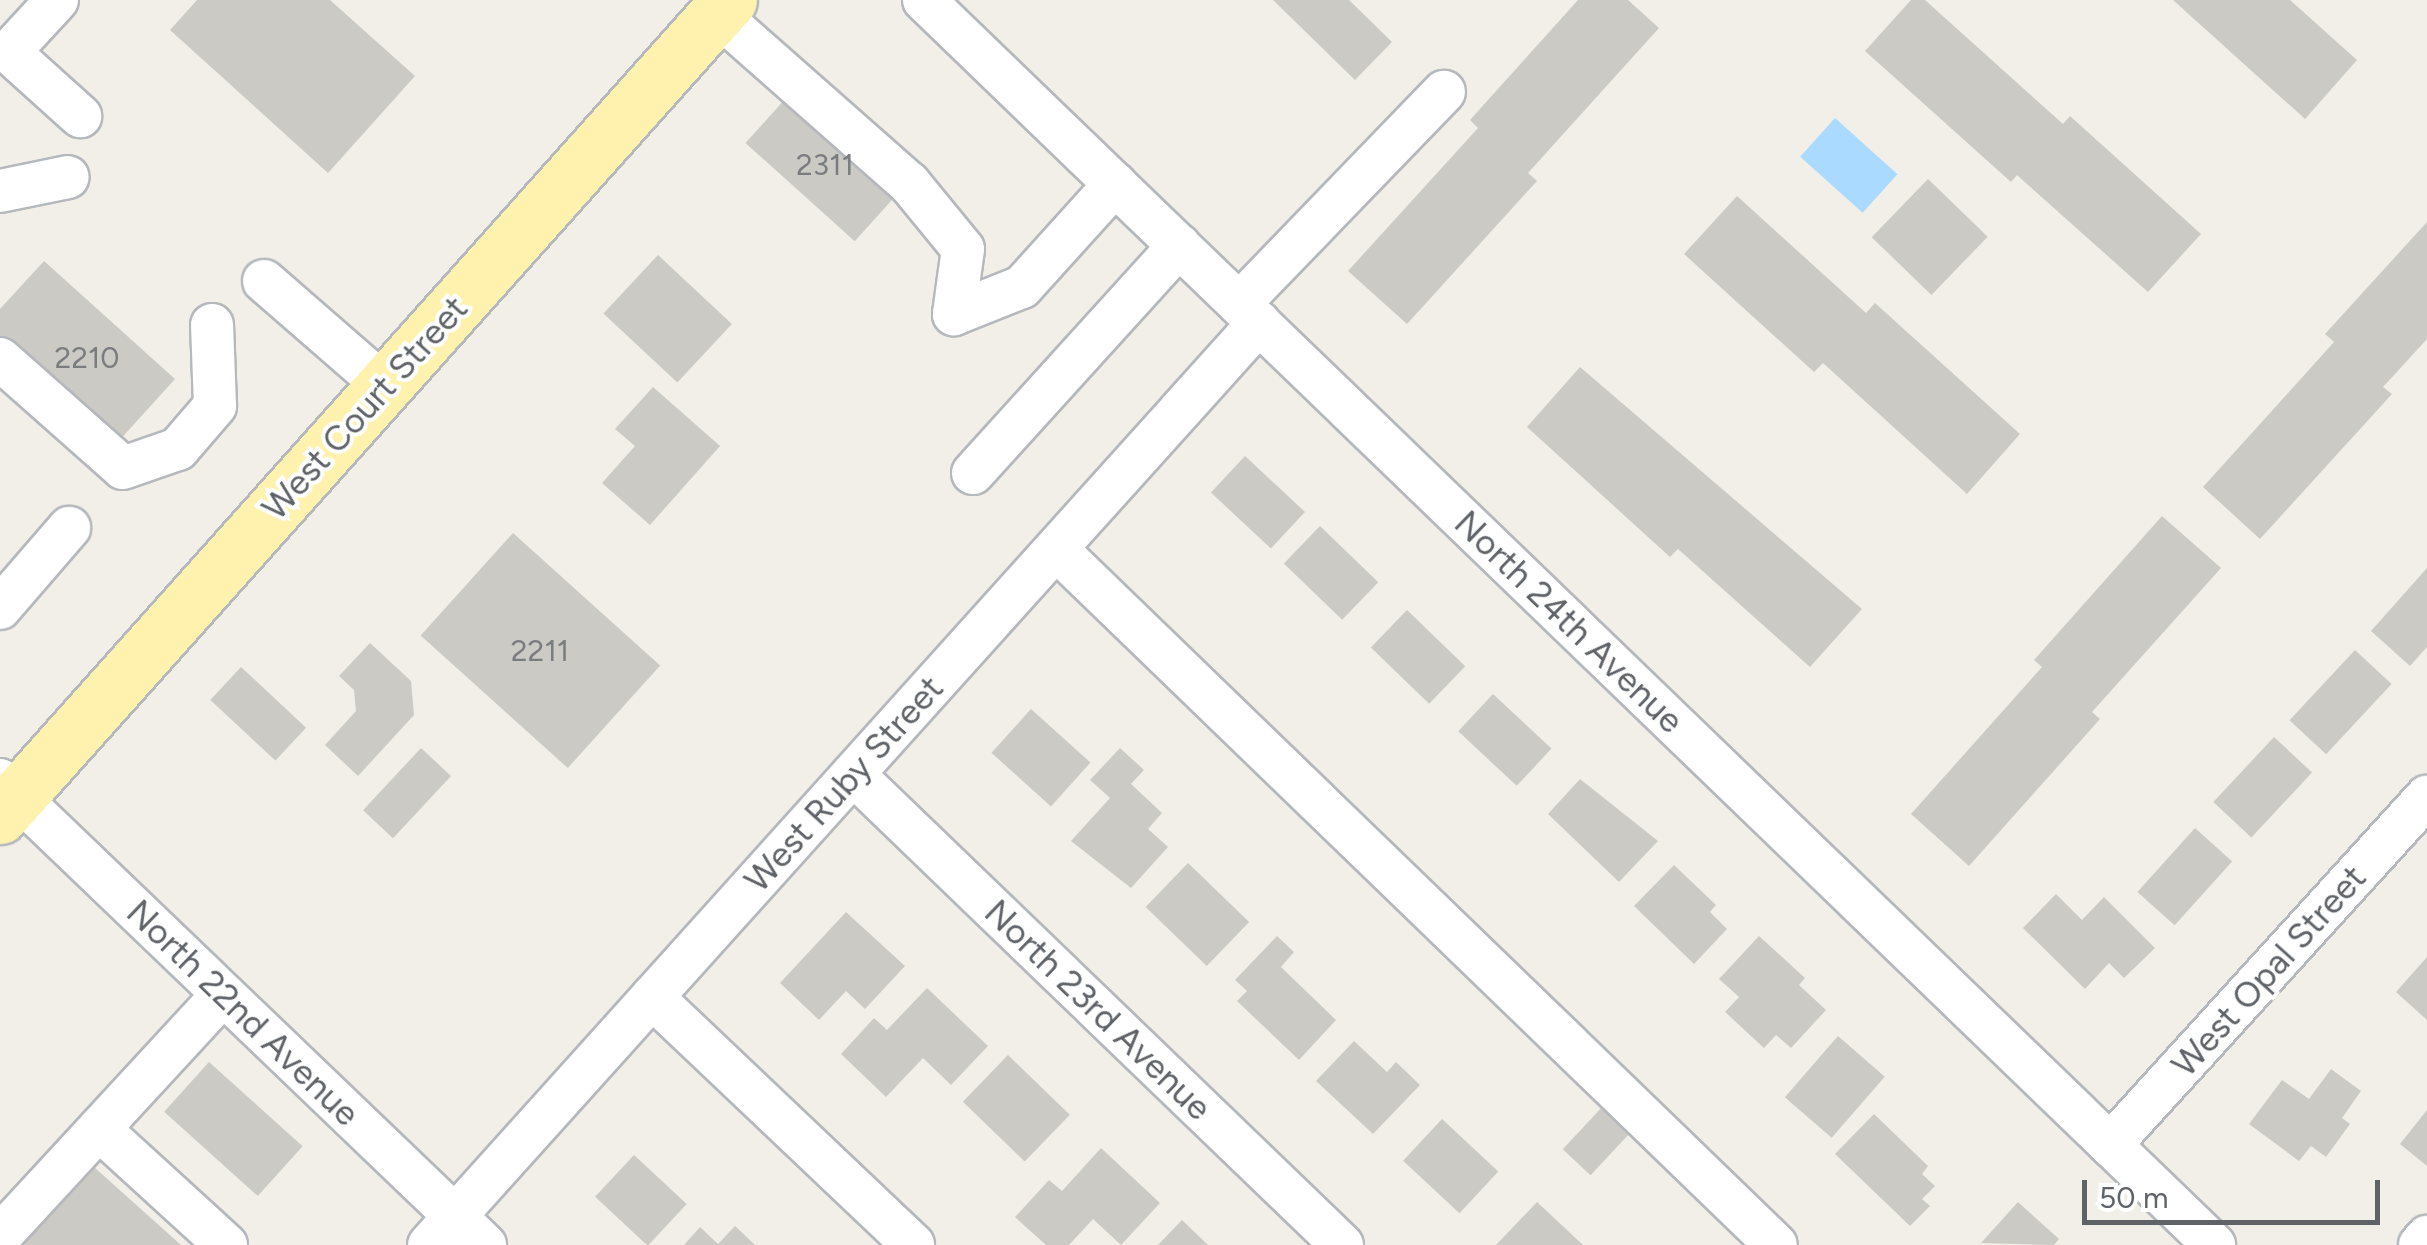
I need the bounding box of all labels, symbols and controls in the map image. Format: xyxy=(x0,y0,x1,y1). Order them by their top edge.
house number: 2311 xyxy=(796,147,854,183)
street label: West Court Street xyxy=(254,288,476,528)
house number: 2210 xyxy=(54,340,120,376)
street label: North 24th Avenue xyxy=(1446,502,1692,742)
house number: 2211 xyxy=(511,633,569,669)
street label: West Ruby Street xyxy=(736,667,952,901)
street label: West Opal Street xyxy=(2163,857,2375,1085)
street label: North 22nd Avenue xyxy=(118,891,368,1135)
street label: North 23rd Avenue xyxy=(976,891,1220,1129)
scale bar xyxy=(2087,1160,2384,1222)
text: 50 m xyxy=(2099,1179,2168,1216)

